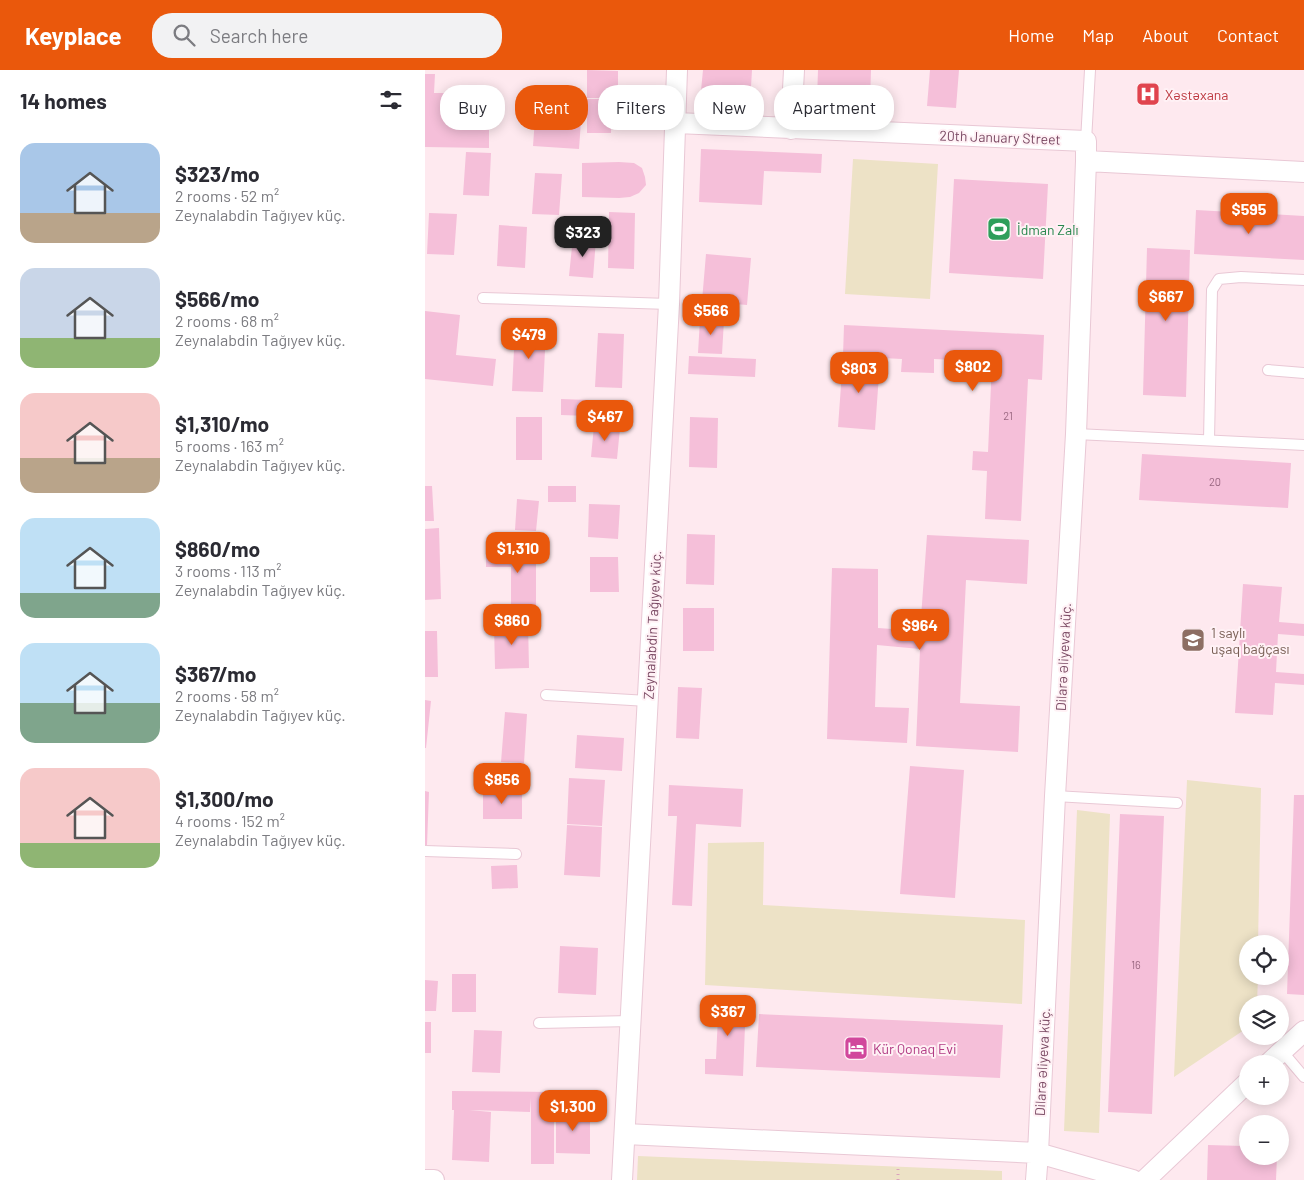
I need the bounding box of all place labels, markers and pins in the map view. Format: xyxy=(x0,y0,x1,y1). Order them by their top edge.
hospital icon: Xəstəxana xyxy=(1135,81,1161,107)
place label: Xəstəxana xyxy=(1165,86,1229,103)
pin: $595 xyxy=(1219,192,1279,235)
pin: $323 xyxy=(553,216,613,258)
sports icon: İdman Zalı xyxy=(986,216,1012,242)
place label: İdman Zalı xyxy=(1017,221,1078,238)
pin: $667 xyxy=(1136,280,1196,322)
pin: $566 xyxy=(681,294,741,336)
pin: $479 xyxy=(499,318,559,360)
pin: $802 xyxy=(943,350,1003,392)
pin: $803 xyxy=(829,352,889,394)
pin: $467 xyxy=(575,400,635,442)
pin: $1,310 xyxy=(477,532,559,574)
pin: $860 xyxy=(482,604,542,646)
pin: $964 xyxy=(890,608,950,651)
place label: 1 saylı uşaq bağçası xyxy=(1211,624,1289,657)
school or university icon: 1 saylı uşaq bağçası xyxy=(1180,627,1206,653)
pin: $856 xyxy=(472,762,532,805)
pin: $367 xyxy=(698,994,758,1037)
hotel icon: Kür Qonaq Evi xyxy=(843,1035,869,1061)
place label: Kür Qonaq Evi xyxy=(873,1040,957,1057)
pin: $1,300 xyxy=(532,1090,614,1132)

